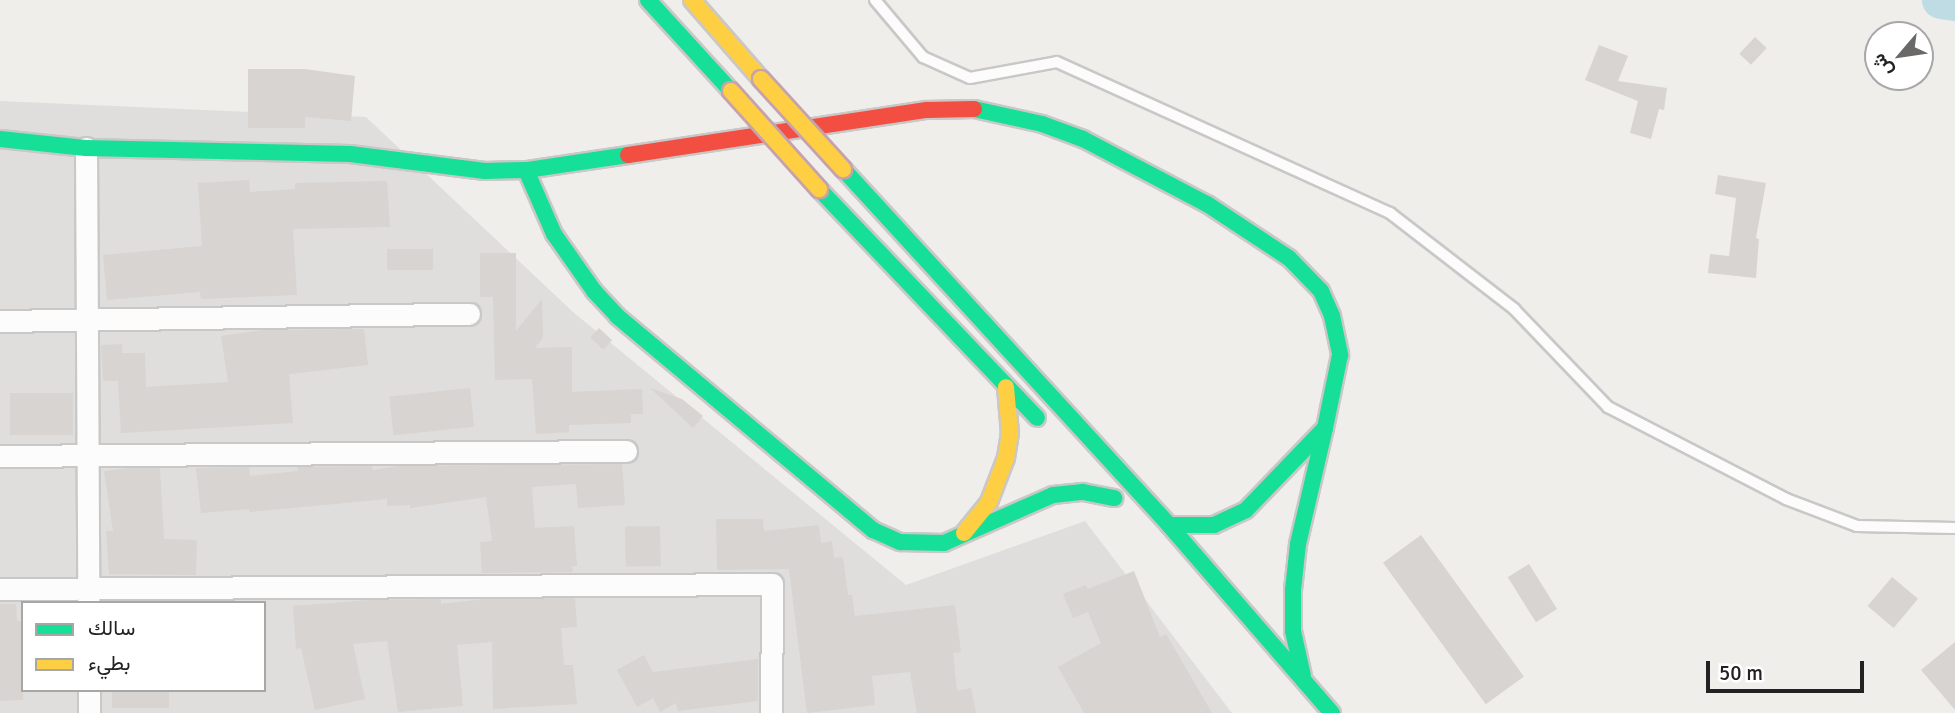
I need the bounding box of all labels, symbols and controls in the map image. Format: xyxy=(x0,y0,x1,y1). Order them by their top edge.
north arrow xyxy=(1864,21,1934,91)
text: ش xyxy=(1866,49,1898,81)
legend xyxy=(21,601,266,692)
text: سالك xyxy=(88,615,135,641)
scale bar xyxy=(1710,646,1868,690)
text: بطيء xyxy=(88,650,131,676)
text: 50 m xyxy=(1719,660,1763,686)

